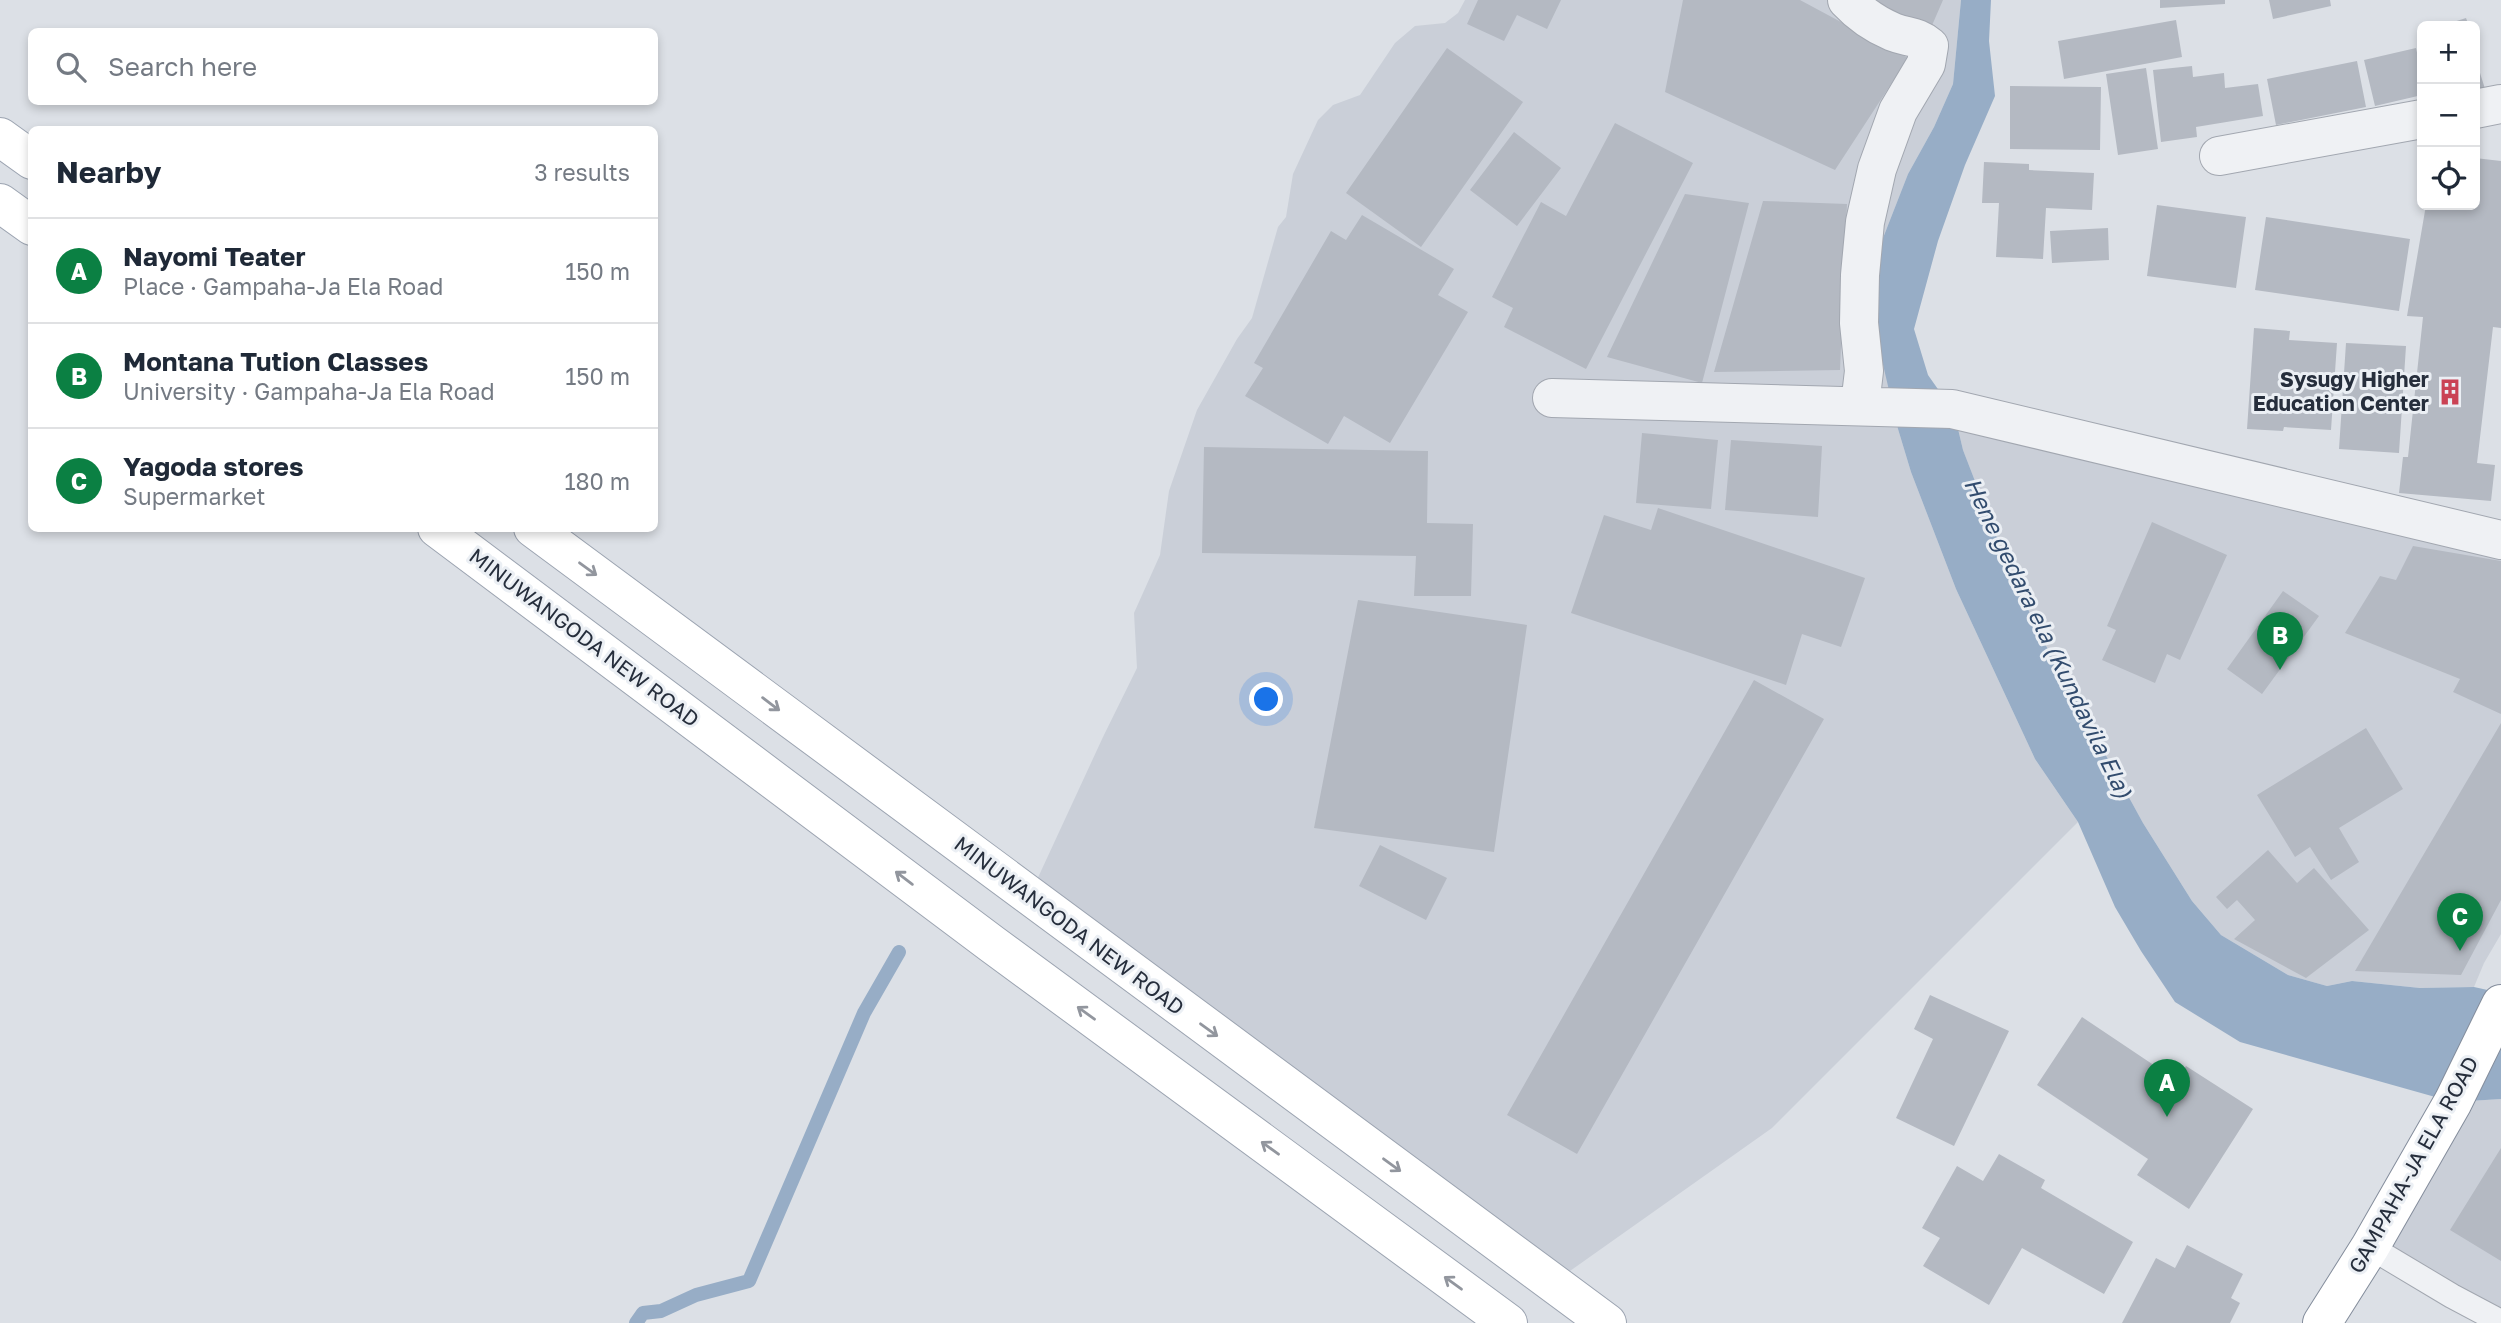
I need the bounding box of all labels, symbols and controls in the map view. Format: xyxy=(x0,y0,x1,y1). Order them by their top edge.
map controls xyxy=(2417,21,2480,210)
button: + xyxy=(2417,21,2480,84)
search box xyxy=(28,28,658,105)
icon: search xyxy=(52,48,90,86)
text: Search here xyxy=(108,51,257,82)
button: − xyxy=(2417,84,2480,147)
button: locate xyxy=(2417,147,2480,210)
text: Nearby xyxy=(56,154,161,190)
text: 3 results xyxy=(534,158,630,186)
text: Nayomi Teater xyxy=(123,241,306,272)
text: A xyxy=(71,257,87,285)
text: 150 m xyxy=(565,257,630,285)
text: Place · Gampaha-Ja Ela Road xyxy=(123,272,443,300)
text: Montana Tution Classes xyxy=(123,346,428,377)
text: B xyxy=(71,362,87,390)
text: 150 m xyxy=(565,362,630,390)
place label: Sysugy Higher Education Center xyxy=(2253,366,2429,416)
text: University · Gampaha-Ja Ela Road xyxy=(123,377,495,405)
building icon: Sysugy Higher Education Center xyxy=(2435,377,2465,407)
text: Yagoda stores xyxy=(123,451,303,482)
text: C xyxy=(71,467,87,495)
text: 180 m xyxy=(564,467,630,495)
water label: Hene gedara ela (Kundavila Ela) xyxy=(1959,473,2139,802)
text: Supermarket xyxy=(123,482,266,510)
street label: MINUWANGODA NEW ROAD xyxy=(465,542,705,732)
one-way arrow xyxy=(578,562,597,576)
pin: B xyxy=(2257,612,2303,670)
your location xyxy=(1249,682,1283,716)
one-way arrow xyxy=(761,697,780,711)
street label: MINUWANGODA NEW ROAD xyxy=(950,830,1190,1020)
one-way arrow xyxy=(895,870,913,885)
pin: C xyxy=(2437,893,2483,951)
one-way arrow xyxy=(1077,1006,1096,1021)
one-way arrow xyxy=(1199,1023,1218,1037)
street label: GAMPAHA-JA ELA ROAD xyxy=(2343,1052,2484,1277)
pin: A xyxy=(2144,1059,2190,1117)
one-way arrow xyxy=(1261,1141,1280,1155)
one-way arrow xyxy=(1382,1157,1401,1172)
one-way arrow xyxy=(1444,1275,1463,1290)

